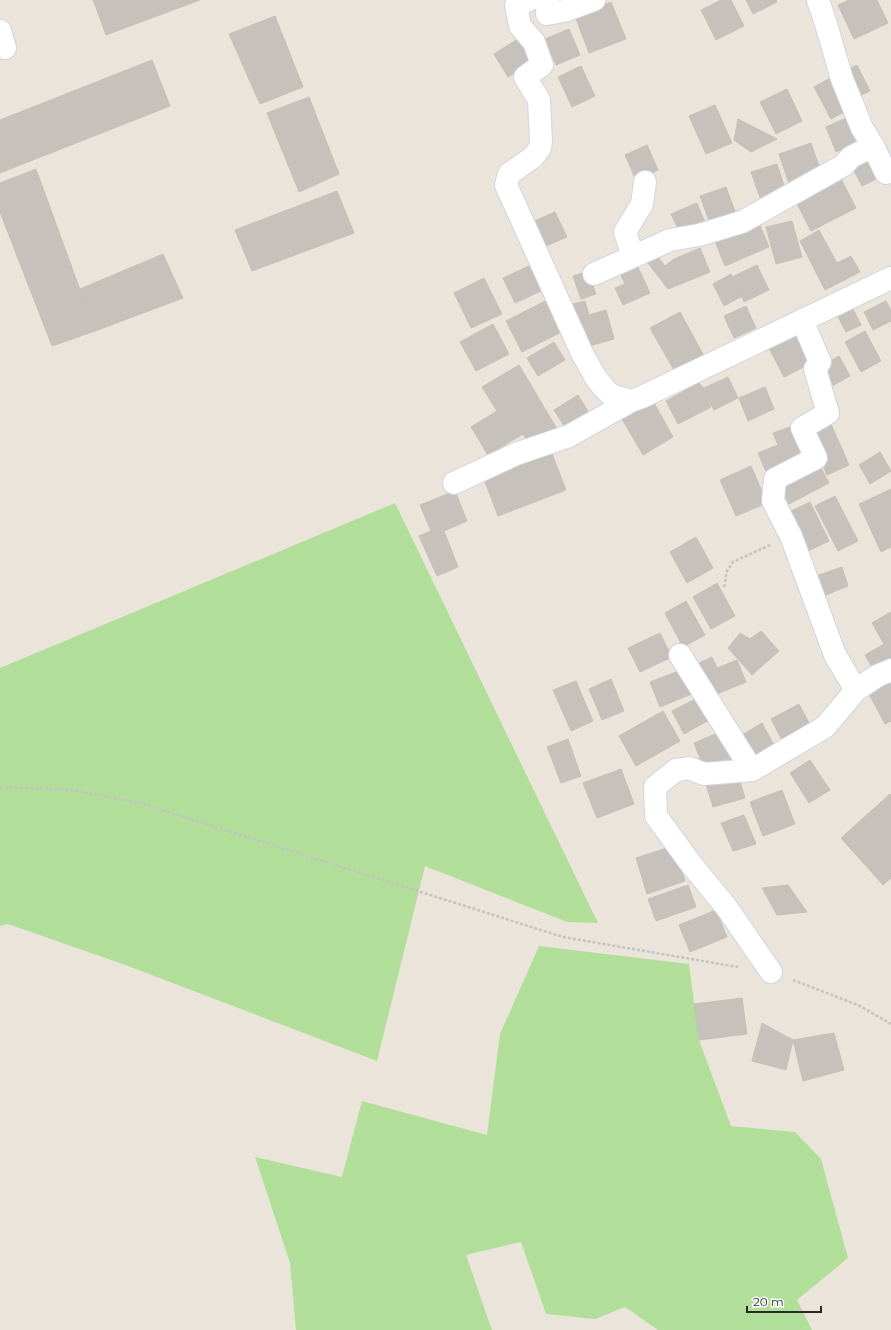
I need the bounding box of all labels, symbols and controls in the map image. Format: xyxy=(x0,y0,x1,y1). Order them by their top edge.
scale bar xyxy=(747,1288,821,1314)
text: 20 m xyxy=(753,1294,784,1309)

